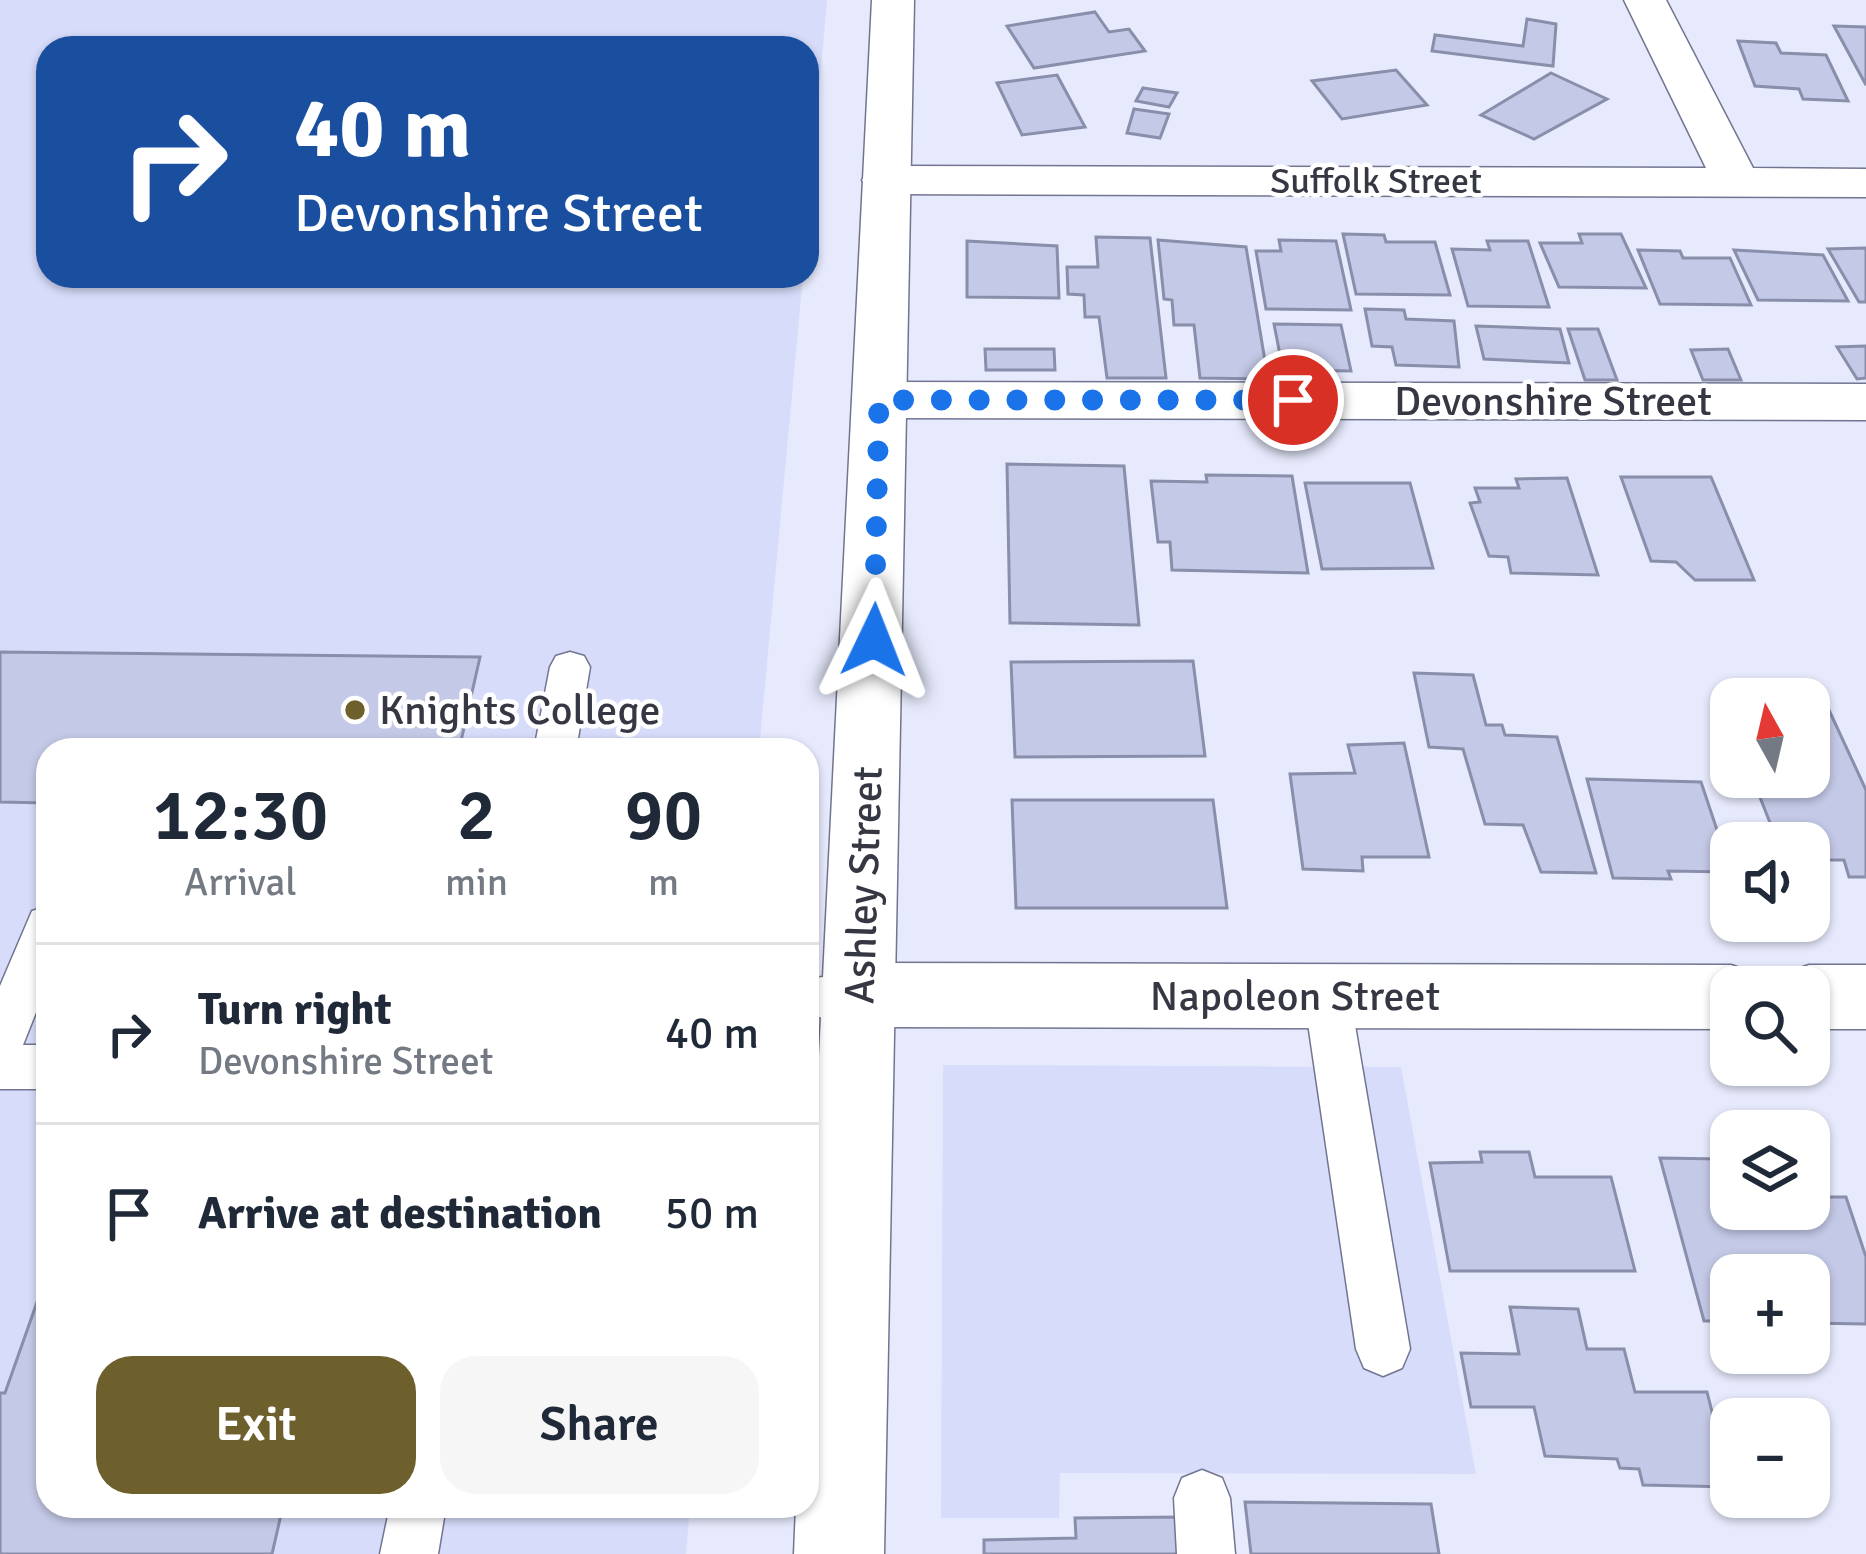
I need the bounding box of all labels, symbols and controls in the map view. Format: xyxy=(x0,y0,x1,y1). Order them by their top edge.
text: 40 m xyxy=(294,77,471,181)
icon: right xyxy=(96,84,252,240)
street label: Suffolk Street xyxy=(1270,159,1482,204)
text: Devonshire Street xyxy=(294,180,703,247)
pin xyxy=(1242,349,1344,451)
icon: arrive xyxy=(1260,367,1326,433)
street label: Devonshire Street xyxy=(1394,376,1712,427)
position arrow xyxy=(811,577,937,703)
north arrow xyxy=(1710,678,1830,798)
map controls xyxy=(1710,678,1830,1518)
place label: Knights College xyxy=(379,685,661,736)
marker: Knights College xyxy=(342,697,368,723)
street label: Ashley Street xyxy=(834,765,894,1005)
text: 12:30 xyxy=(153,771,328,860)
text: 2 xyxy=(457,771,496,860)
text: 90 xyxy=(625,771,702,860)
button: sound xyxy=(1710,822,1830,942)
text: Arrival xyxy=(184,858,297,906)
text: min xyxy=(445,858,508,906)
text: m xyxy=(648,858,679,906)
button: search xyxy=(1710,966,1830,1086)
street label: Napoleon Street xyxy=(1150,971,1440,1022)
text: Turn right xyxy=(198,982,392,1037)
icon: right xyxy=(96,1001,162,1067)
text: 40 m xyxy=(665,1006,759,1061)
text: Devonshire Street xyxy=(198,1037,493,1085)
button: layers xyxy=(1710,1110,1830,1230)
icon: arrive xyxy=(96,1181,162,1247)
text: Arrive at destination xyxy=(198,1186,602,1241)
text: 50 m xyxy=(665,1186,759,1241)
button: + xyxy=(1710,1254,1830,1374)
button: Exit xyxy=(96,1356,416,1494)
button: Share xyxy=(440,1356,759,1494)
button: − xyxy=(1710,1398,1830,1518)

